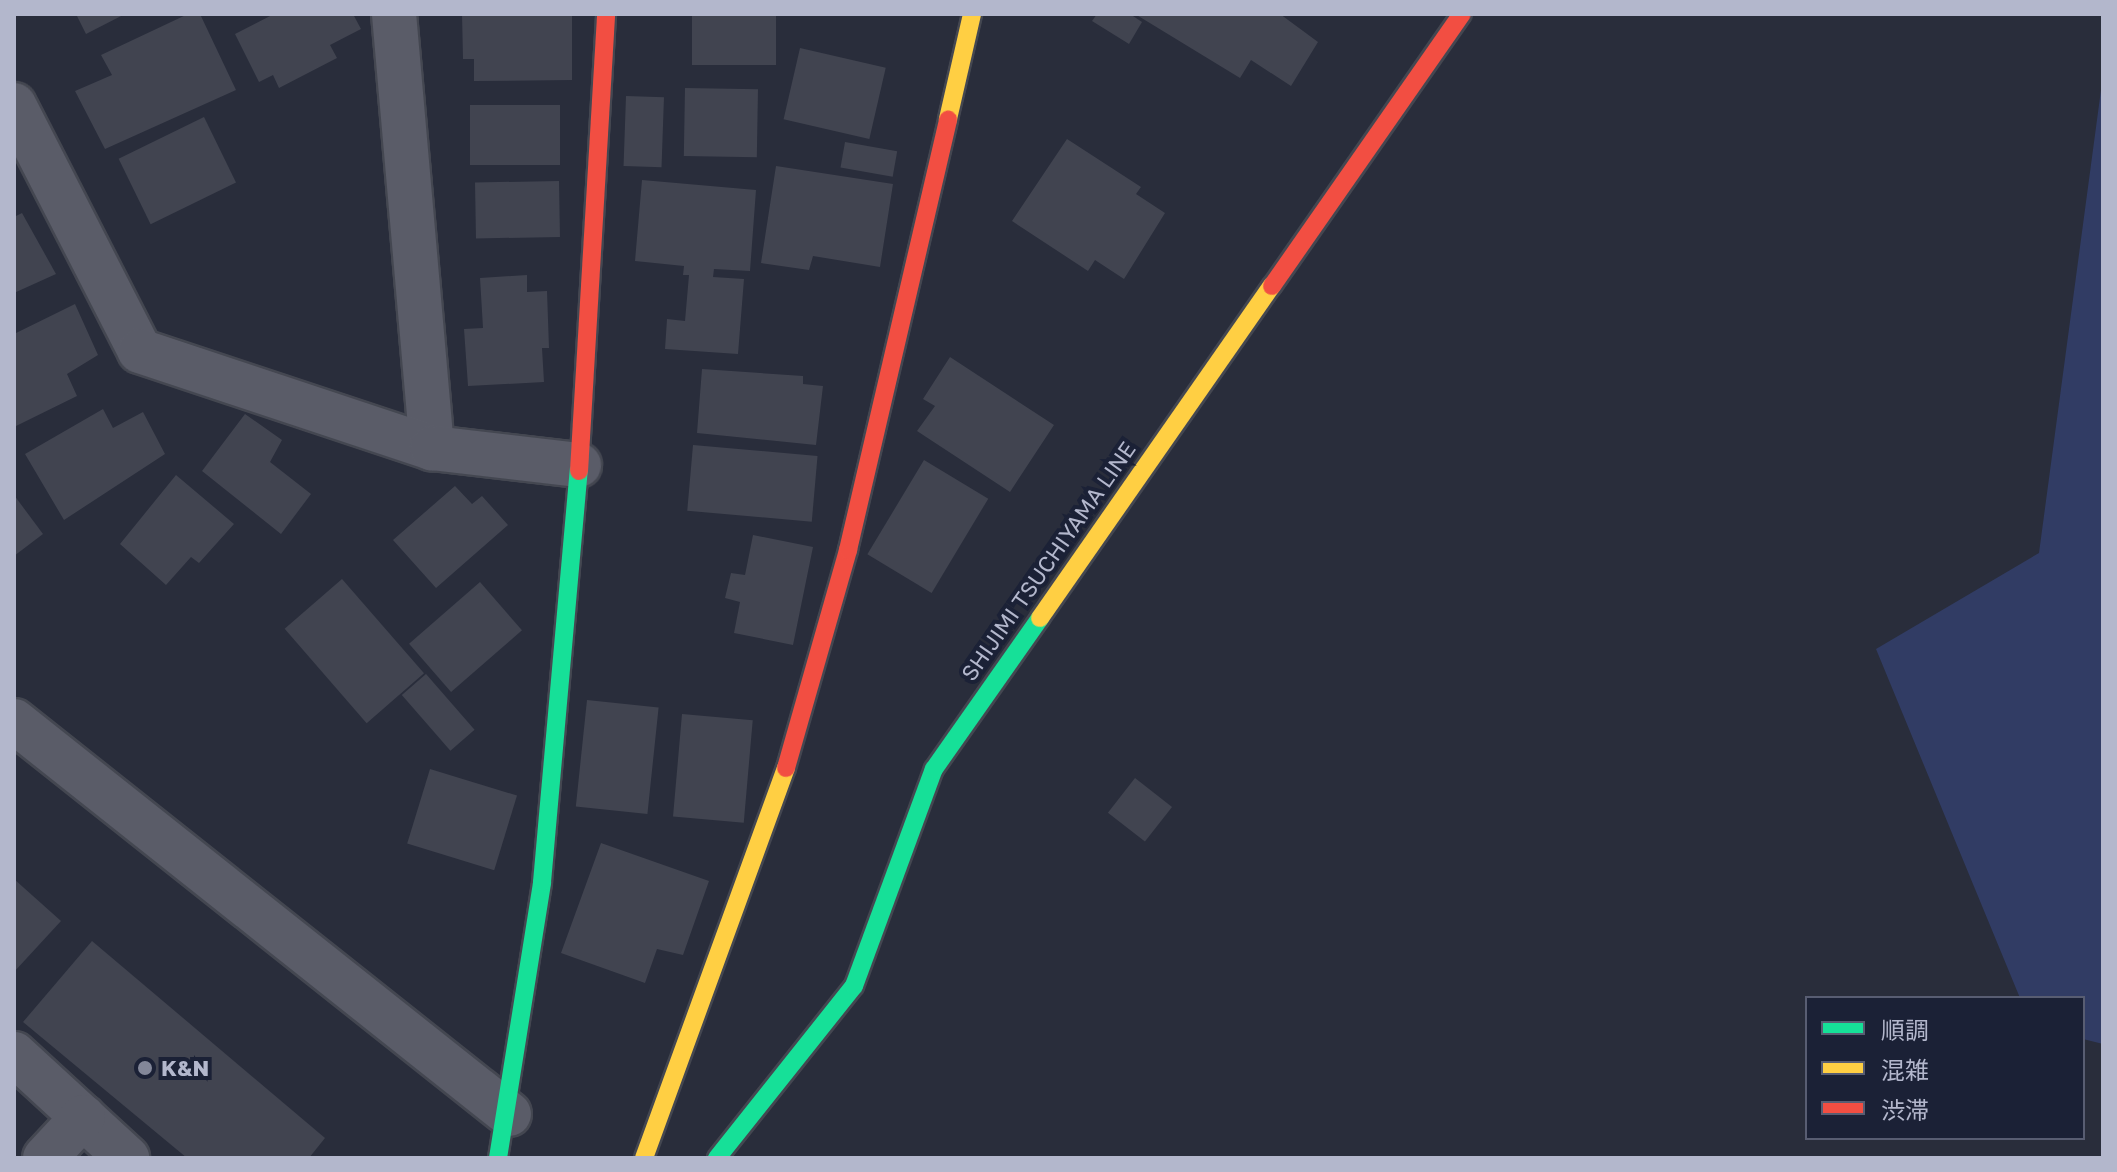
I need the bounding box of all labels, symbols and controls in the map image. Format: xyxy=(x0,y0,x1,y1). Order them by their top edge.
street label: SHIJIMI TSUCHIYAMA LINE xyxy=(955,436,1141,686)
legend xyxy=(1805,996,2085,1140)
text: 順調 xyxy=(1881,1015,1929,1044)
place label: K&N xyxy=(161,1055,209,1081)
text: 混雑 xyxy=(1881,1055,1929,1084)
marker: K&N xyxy=(136,1059,154,1077)
text: 渋滞 xyxy=(1881,1095,1929,1124)

